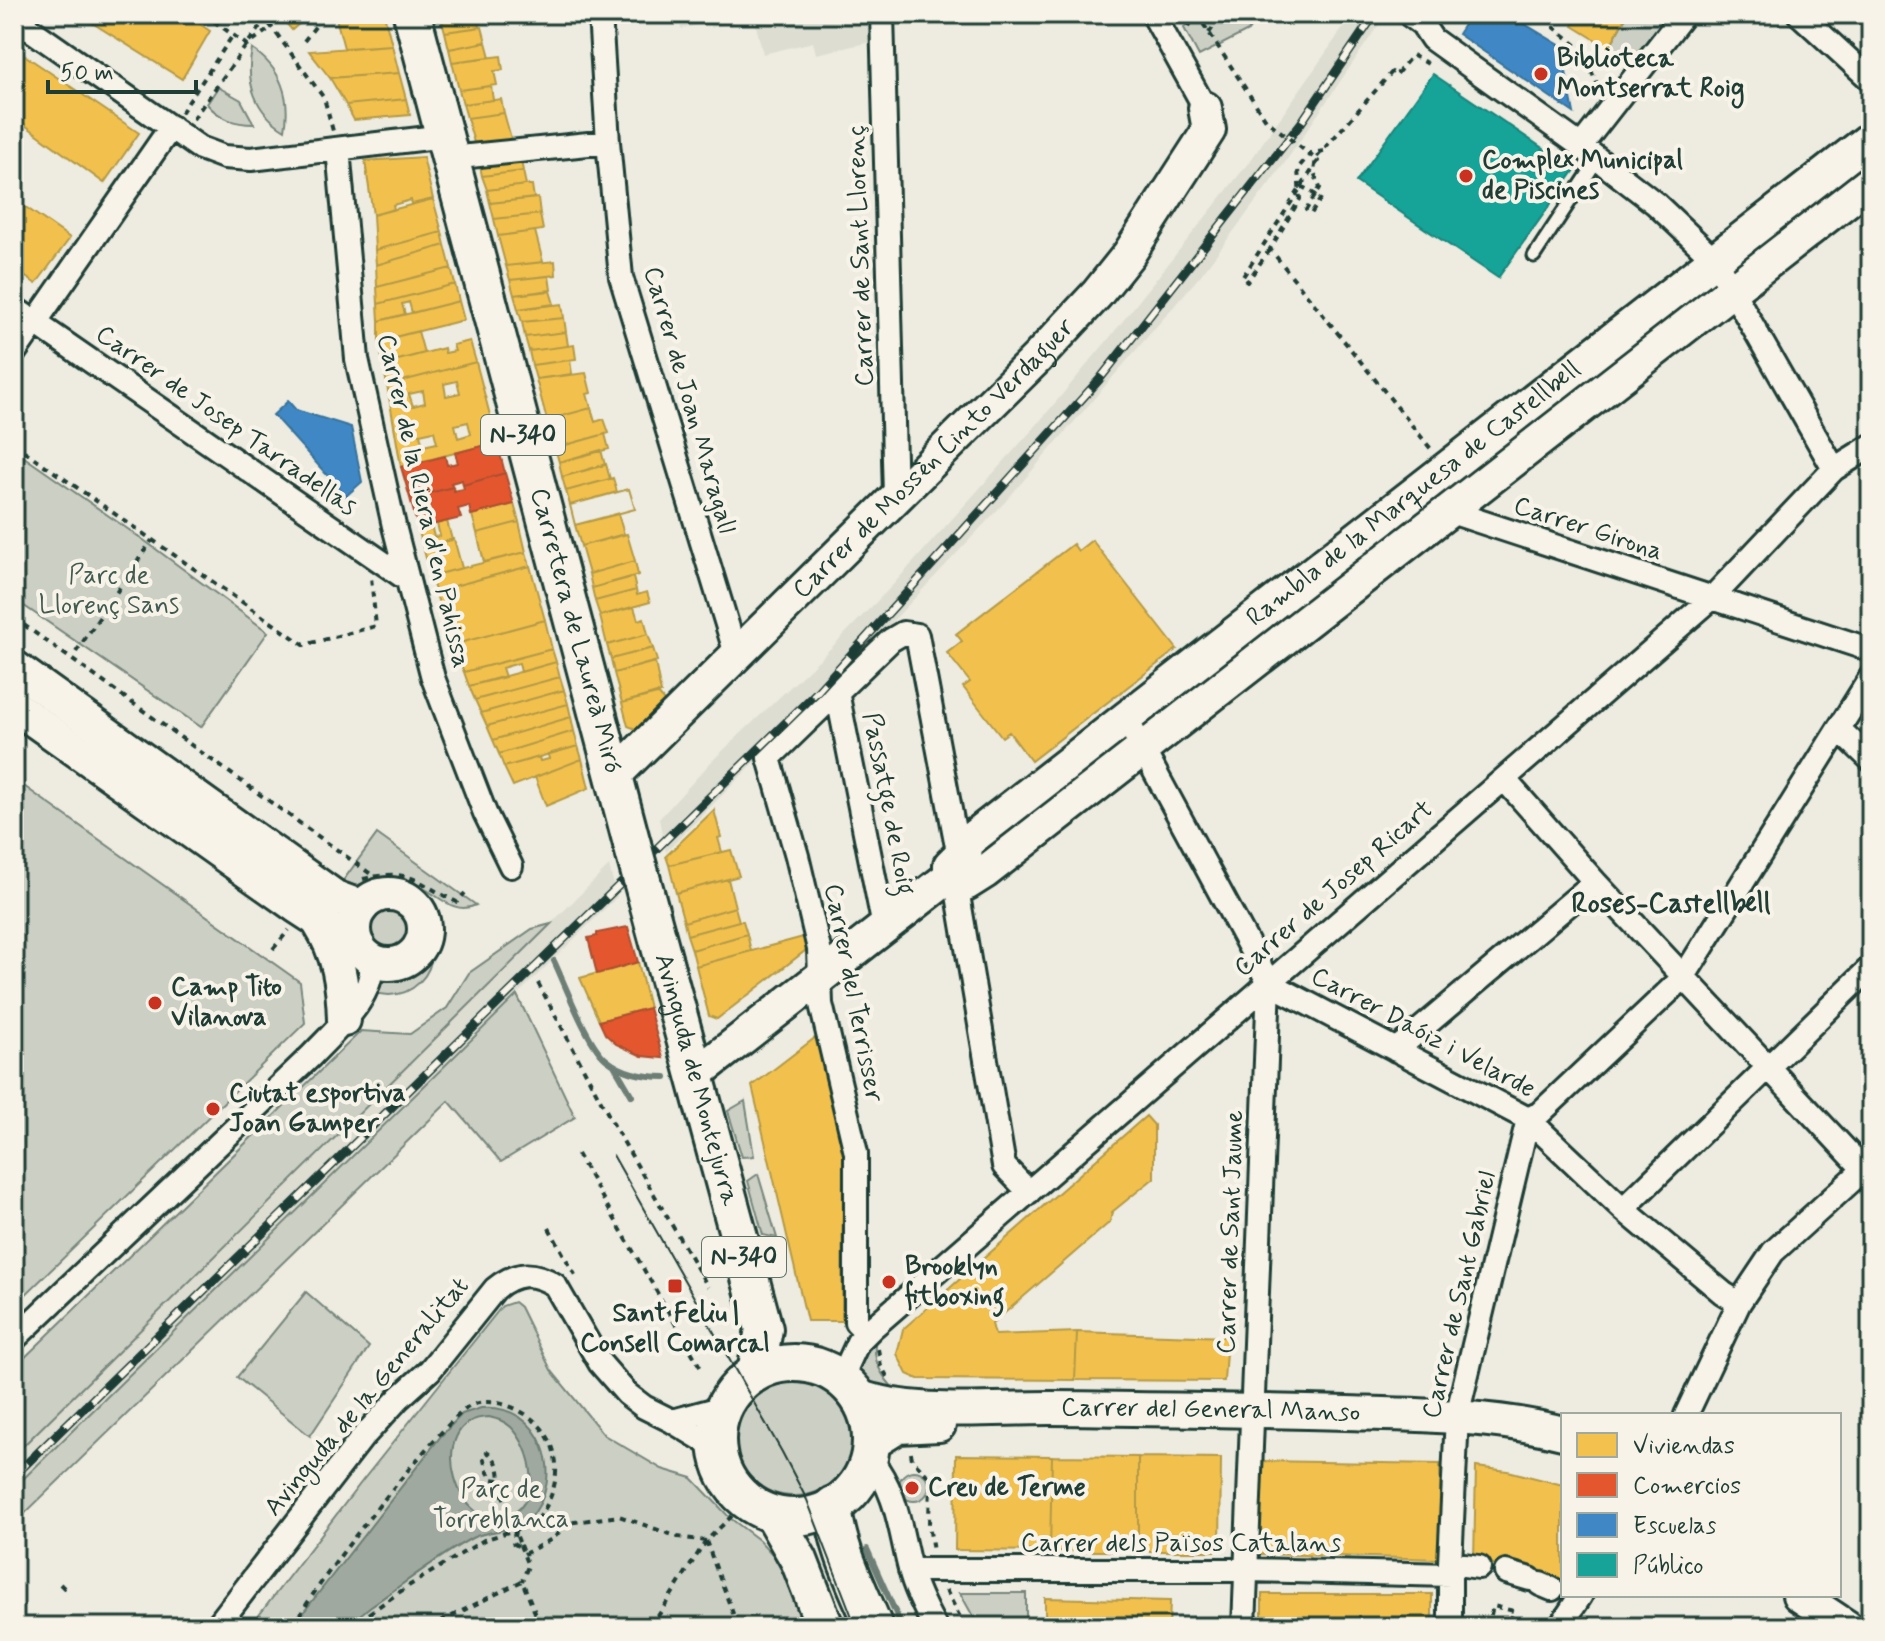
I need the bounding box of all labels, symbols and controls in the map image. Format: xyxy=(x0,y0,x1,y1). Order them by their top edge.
place label: Biblioteca Montserrat Roig xyxy=(1557,42,1744,109)
scale bar xyxy=(48,44,196,94)
text: 50 m xyxy=(60,58,114,89)
marker: Biblioteca Montserrat Roig xyxy=(1532,65,1550,83)
street label: Carrer de Sant Llorenç xyxy=(839,125,883,387)
place label: Complex Municipal de Piscines xyxy=(1482,144,1683,208)
marker: Complex Municipal de Piscines xyxy=(1457,167,1475,185)
street label: Carrer de Joan Maragall xyxy=(635,263,743,537)
street label: Carrer de Mossèn Cinto Verdaguer xyxy=(786,311,1083,607)
street label: Carrer de Josep Tarradellas xyxy=(89,318,363,524)
street label: Carrer de la Riera d'en Pahissa xyxy=(368,331,478,671)
street label: Rambla de la Marquesa de Castellbell xyxy=(1240,353,1588,635)
road number: N-340 xyxy=(481,415,565,455)
street label: Carretera de Laureà Miró xyxy=(521,484,630,777)
street label: Carrer Girona xyxy=(1509,489,1667,569)
park label: Parc de Llorenç Sans xyxy=(39,559,179,623)
street label: Passatge de Roig xyxy=(851,710,922,899)
street label: Carrer de Josep Ricart xyxy=(1227,793,1441,985)
street label: Carrer del Terrisser xyxy=(815,881,891,1106)
district label: Roses-Castellbell xyxy=(1571,886,1771,923)
street label: Avinguda de Montejurra xyxy=(646,950,747,1210)
street label: Carrer Daóiz i Velarde xyxy=(1305,959,1541,1107)
place label: Camp Tito Vilanova xyxy=(171,971,282,1035)
marker: Camp Tito Vilanova xyxy=(146,994,164,1012)
place label: Ciutat esportiva Joan Gamper xyxy=(229,1077,406,1141)
marker: Ciutat esportiva Joan Gamper xyxy=(204,1100,222,1118)
street label: Carrer de Sant Jaume xyxy=(1210,1109,1252,1355)
street label: Carrer de Sant Gabriel xyxy=(1415,1168,1505,1422)
road number: N-340 xyxy=(702,1237,786,1277)
place label: Brooklyn fitboxing xyxy=(904,1250,1005,1317)
street label: Avinguda de la Generalitat xyxy=(257,1270,479,1525)
marker: Brooklyn fitboxing xyxy=(880,1273,898,1291)
marker: Sant Feliu | Consell Comarcal xyxy=(666,1277,684,1295)
place label: Sant Feliu | Consell Comarcal xyxy=(580,1297,770,1361)
street label: Carrer del General Manso xyxy=(1061,1391,1361,1430)
legend xyxy=(1561,1413,1841,1597)
text: Viviendas xyxy=(1633,1431,1735,1462)
place label: Creu de Terme xyxy=(928,1471,1086,1505)
text: Comercios xyxy=(1633,1471,1741,1502)
park label: Parc de Torreblanca xyxy=(433,1473,569,1537)
marker: Creu de Terme xyxy=(903,1479,921,1497)
text: Escuelas xyxy=(1633,1511,1717,1542)
street label: Carrer dels Països Catalans xyxy=(1021,1527,1341,1561)
text: Público xyxy=(1633,1551,1703,1582)

